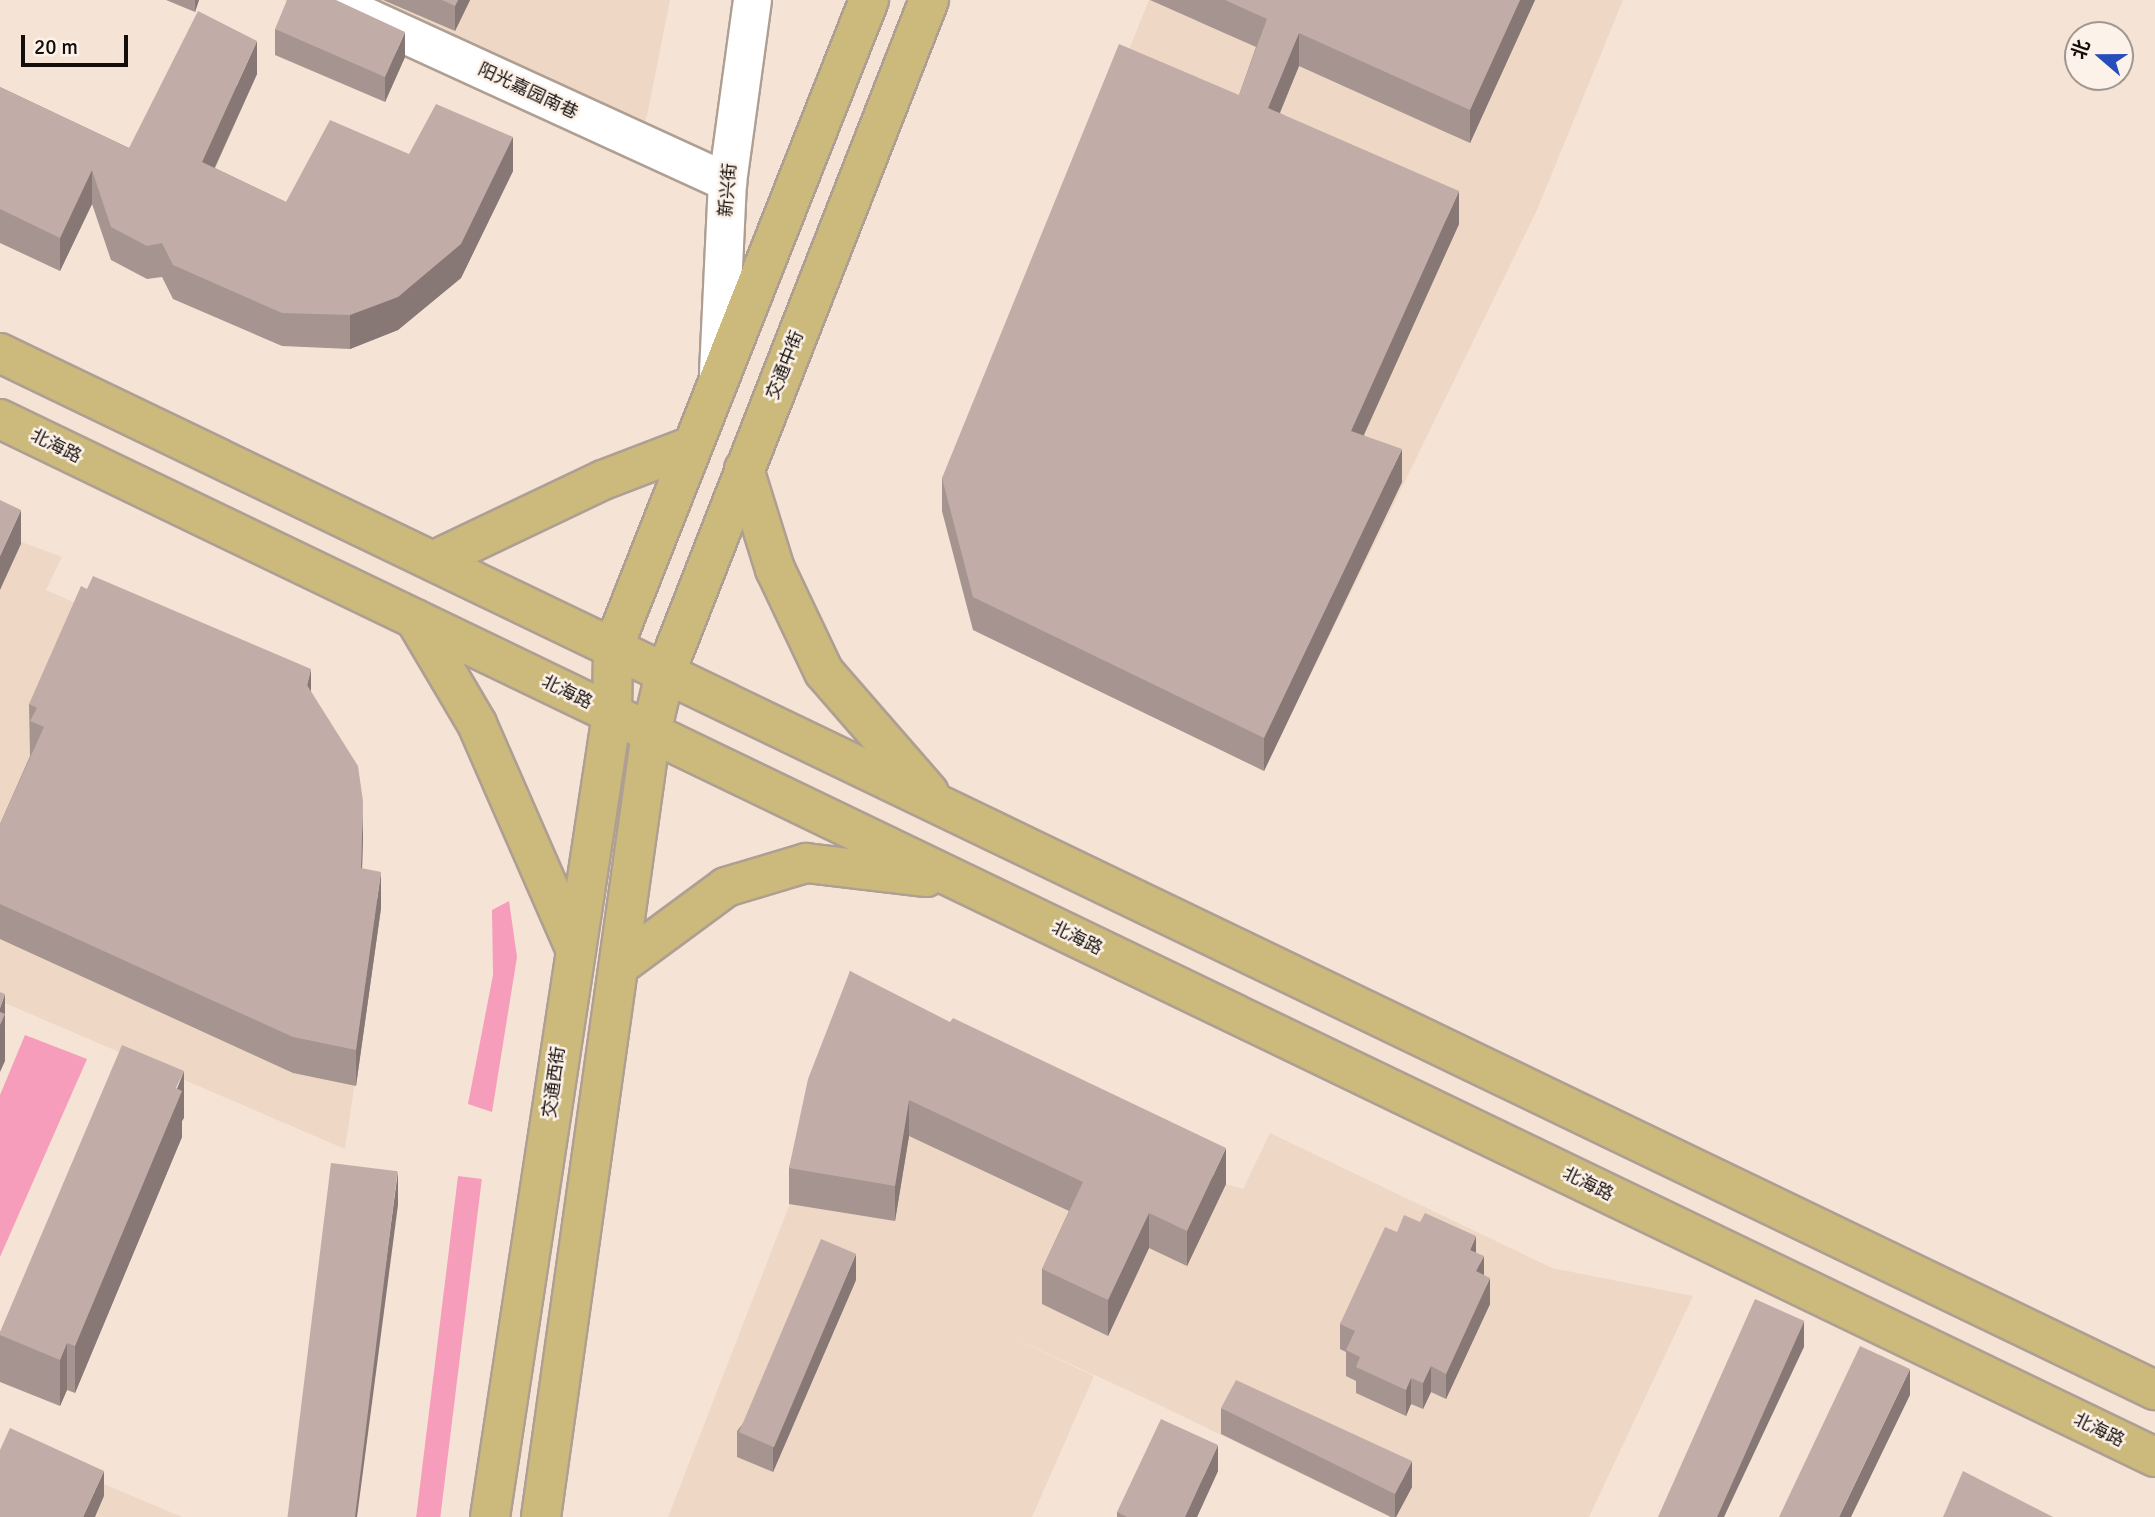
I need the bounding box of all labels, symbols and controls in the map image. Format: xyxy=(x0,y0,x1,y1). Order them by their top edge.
scale bar xyxy=(24,21,131,65)
north arrow xyxy=(2064,21,2134,91)
text: 20 m xyxy=(34,34,78,60)
text: 北 xyxy=(2067,36,2096,63)
street label: 阳光嘉园南巷 xyxy=(474,58,582,124)
street label: 新兴街 xyxy=(715,162,741,218)
street label: 交通中街 xyxy=(762,328,808,402)
street label: 北海路 xyxy=(27,424,85,468)
street label: 北海路 xyxy=(538,670,596,714)
street label: 北海路 xyxy=(1048,916,1106,960)
street label: 交通西街 xyxy=(538,1045,570,1119)
street label: 北海路 xyxy=(1559,1162,1617,1206)
street label: 北海路 xyxy=(2070,1408,2128,1452)

